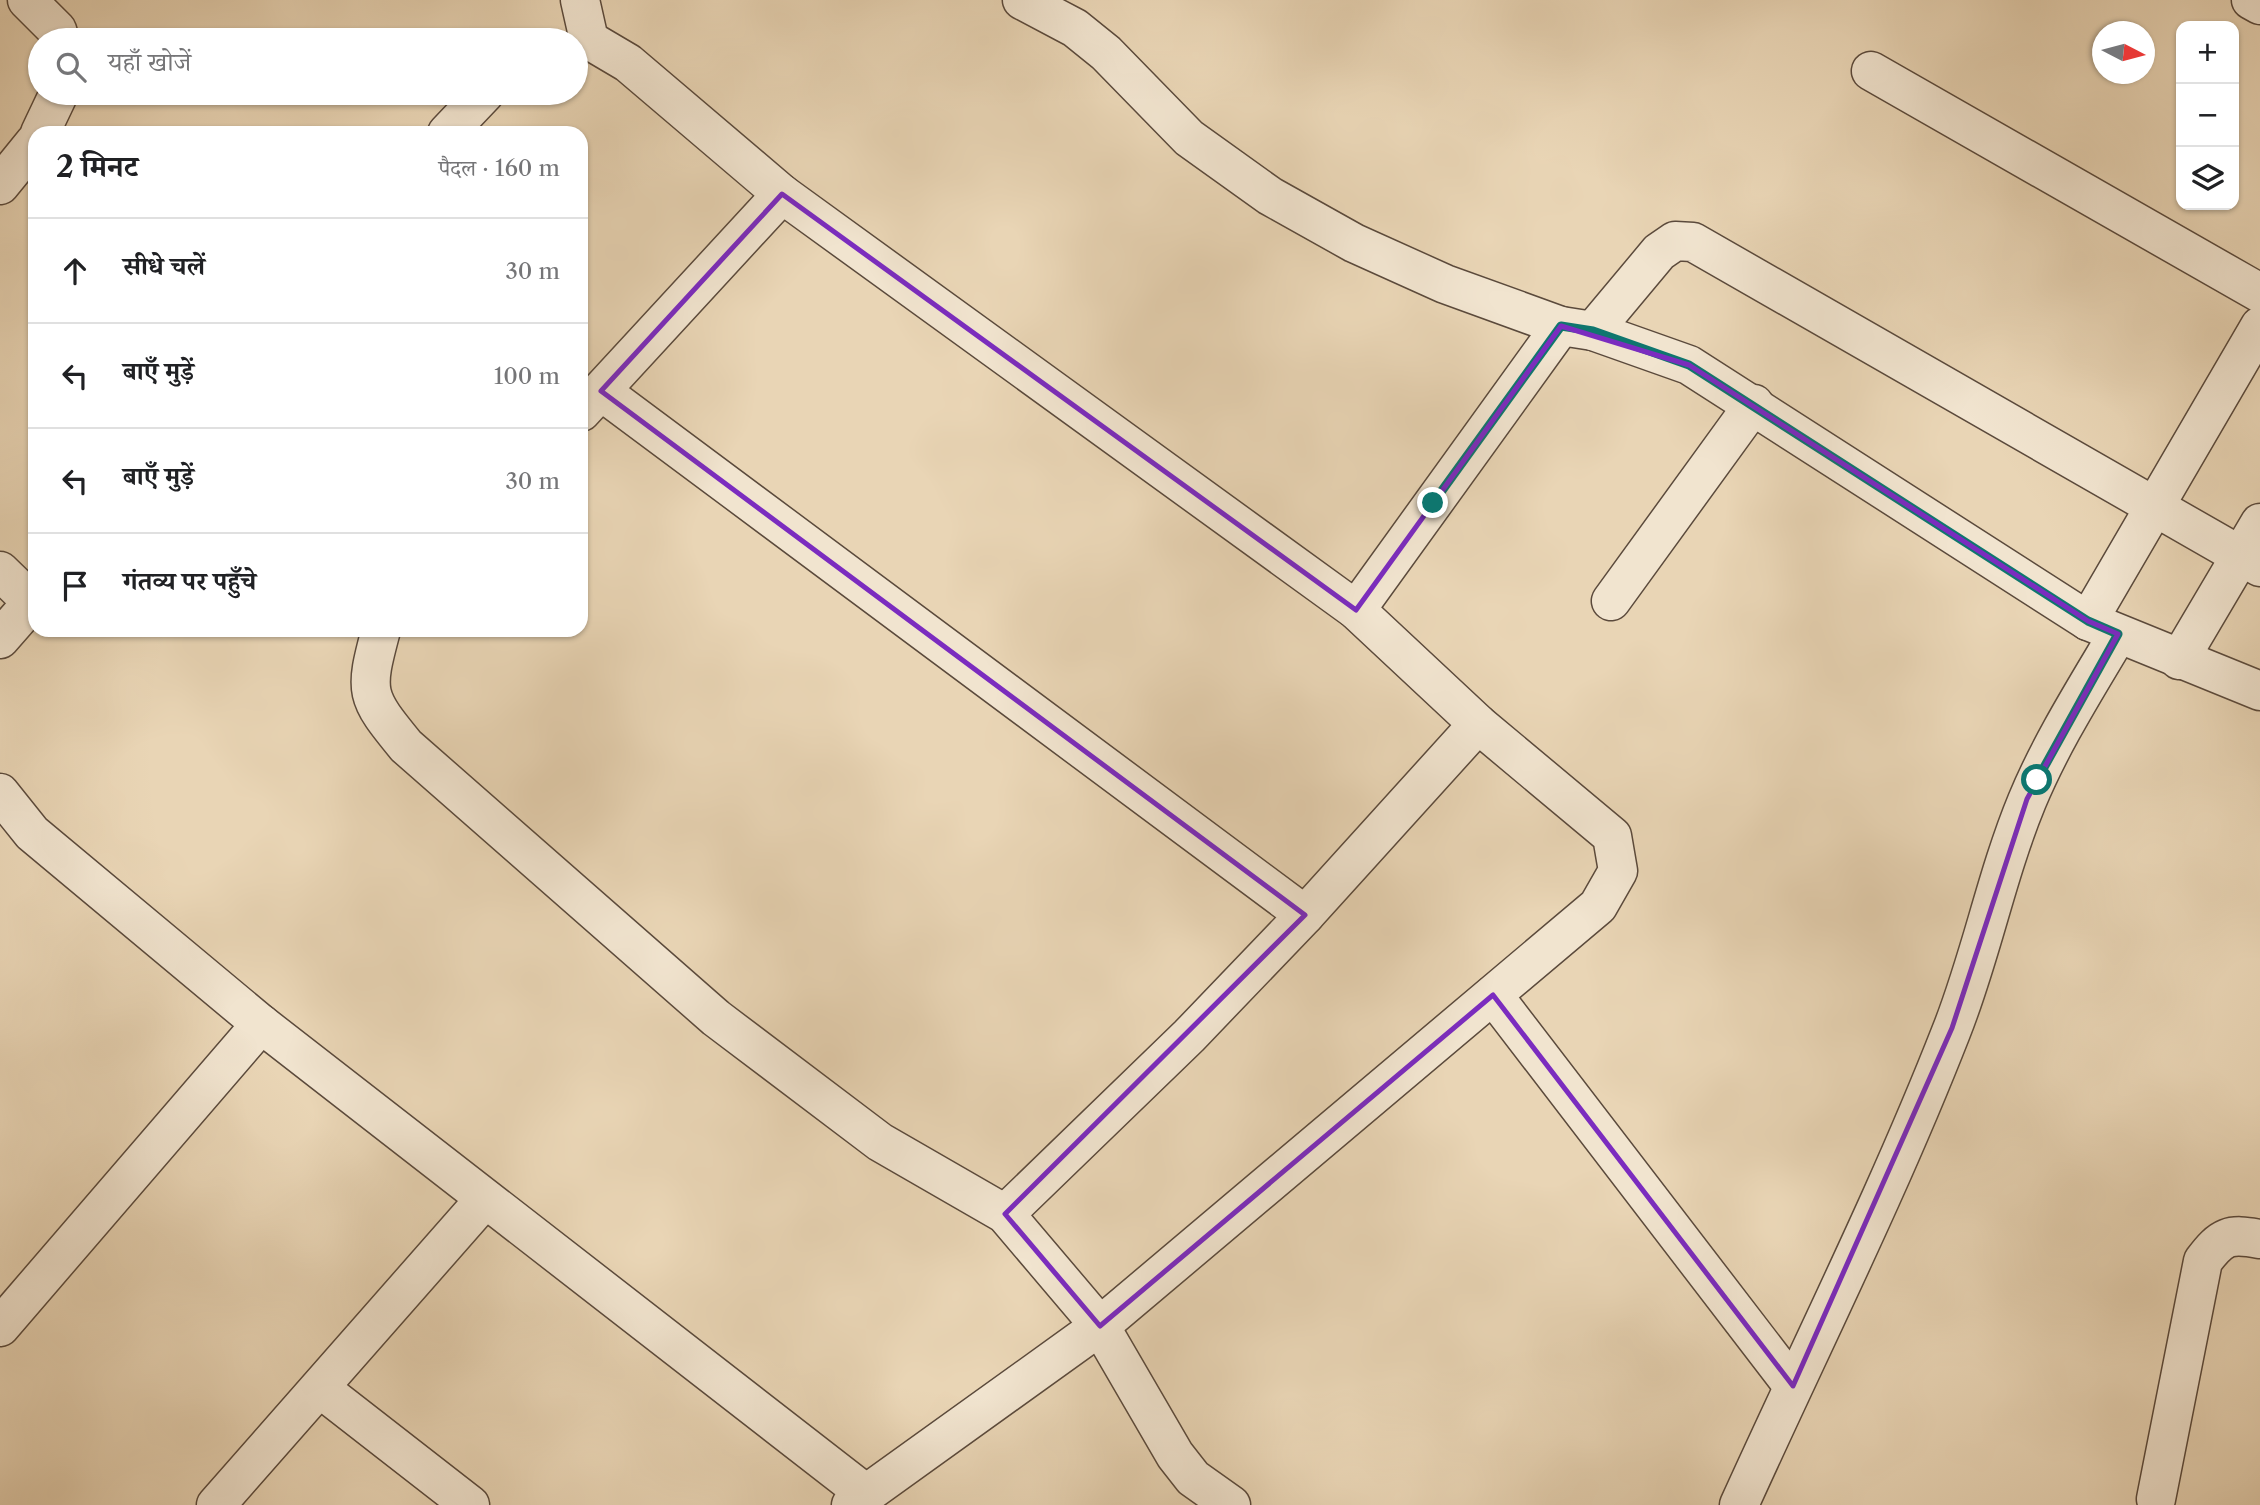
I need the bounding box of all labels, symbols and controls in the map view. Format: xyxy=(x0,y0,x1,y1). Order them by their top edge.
north arrow xyxy=(2092,21,2155,84)
map controls xyxy=(2176,21,2239,210)
button: + xyxy=(2176,21,2239,84)
search box xyxy=(28,28,588,105)
text: यहाँ खोजें xyxy=(108,46,191,78)
icon: search xyxy=(52,48,90,86)
button: − xyxy=(2176,84,2239,147)
button: layers xyxy=(2176,147,2239,210)
text: 2 मिनट xyxy=(56,148,138,185)
text: पैदल · 160 m xyxy=(438,154,560,182)
text: सीधे चलें xyxy=(123,250,205,282)
icon: ahead xyxy=(56,252,94,290)
text: 30 m xyxy=(505,257,560,285)
text: बाएँ मुड़ें xyxy=(123,355,194,387)
icon: left xyxy=(56,357,94,395)
text: 100 m xyxy=(494,362,560,390)
text: बाएँ मुड़ें xyxy=(123,460,194,492)
icon: left xyxy=(56,462,94,500)
text: 30 m xyxy=(505,467,560,495)
route end xyxy=(1417,487,1448,518)
text: गंतव्य पर पहुँचे xyxy=(123,565,256,597)
icon: arrive xyxy=(56,567,94,605)
route start xyxy=(2021,764,2052,795)

